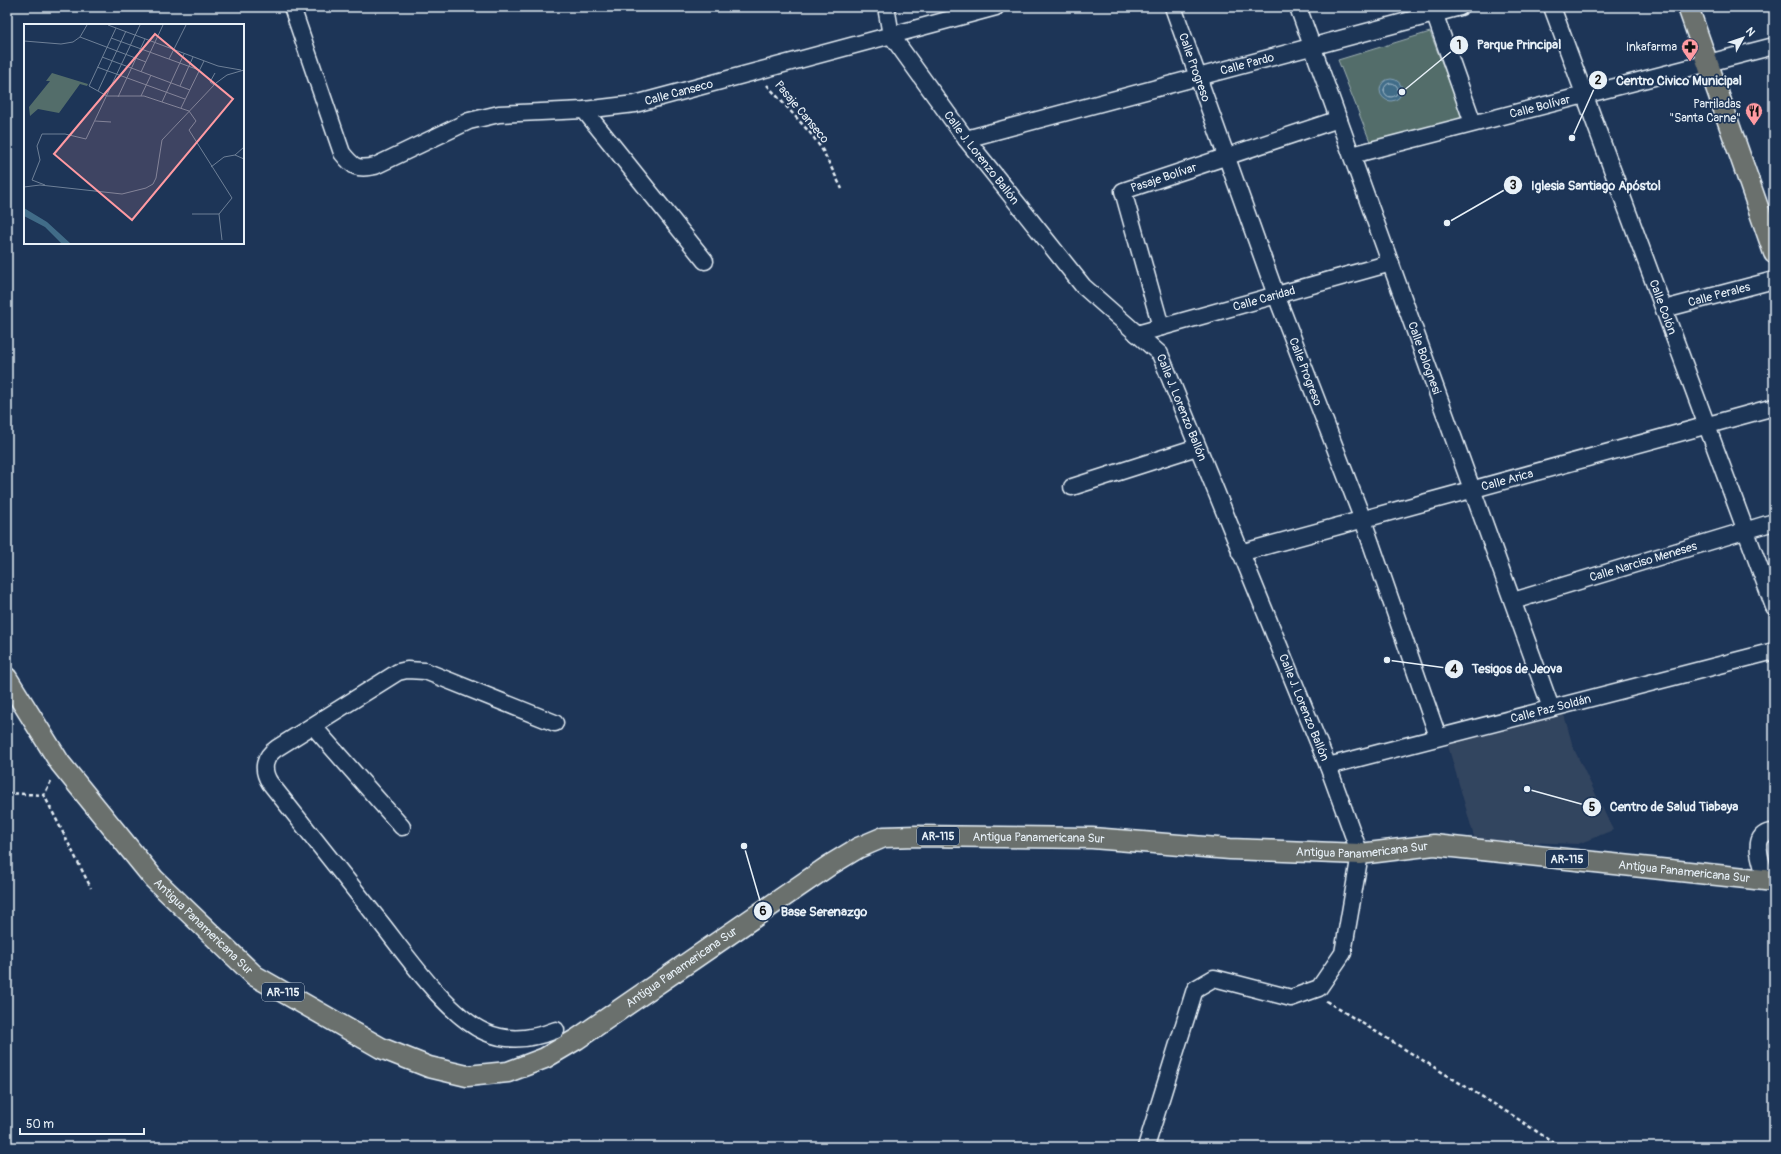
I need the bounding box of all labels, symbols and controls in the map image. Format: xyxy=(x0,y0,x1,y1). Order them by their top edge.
north arrow xyxy=(1723,18,1763,58)
inset map xyxy=(24,24,244,244)
text: N xyxy=(1743,25,1758,39)
street label: Calle Progreso xyxy=(1175,31,1213,104)
callout: Parque Principal xyxy=(1449,32,1570,57)
text: Parque Principal xyxy=(1477,37,1561,53)
pharmacy icon: Inkafarma xyxy=(1680,37,1700,62)
text: 1 xyxy=(1457,38,1461,53)
place label: Inkafarma xyxy=(1626,40,1677,55)
street label: Calle Pardo xyxy=(1219,50,1276,79)
callout: Centro Civico Municipal xyxy=(1588,67,1750,92)
text: 2 xyxy=(1595,73,1602,88)
text: Centro Civico Municipal xyxy=(1616,73,1742,89)
street label: Calle Canseco xyxy=(643,76,715,109)
street label: Pasaje Canseco xyxy=(771,78,832,147)
street label: Calle Bolívar xyxy=(1508,92,1573,122)
place label: Parriladas "Santa Carne" xyxy=(1669,97,1742,126)
restaurant icon: Parriladas "Santa Carne" xyxy=(1744,101,1764,126)
street label: Calle J. Lorenzo Ballón xyxy=(940,108,1022,208)
street label: Pasaje Bolívar xyxy=(1129,160,1199,196)
callout: Iglesia Santiago Apóstol xyxy=(1503,172,1669,197)
text: 3 xyxy=(1510,178,1517,193)
text: Iglesia Santiago Apóstol xyxy=(1531,178,1661,194)
street label: Calle Colón xyxy=(1646,278,1680,337)
street label: Calle Perales xyxy=(1686,279,1753,310)
street label: Calle Caridad xyxy=(1231,283,1297,315)
street label: Calle Bolognesi xyxy=(1404,320,1444,396)
street label: Calle Progreso xyxy=(1285,336,1325,409)
street label: Calle J. Lorenzo Ballón xyxy=(1153,352,1210,464)
street label: Calle Arica xyxy=(1480,466,1535,495)
street label: Calle Narciso Meneses xyxy=(1588,539,1700,585)
street label: Calle J. Lorenzo Ballón xyxy=(1275,652,1332,764)
callout: Tesigos de Jeova xyxy=(1444,656,1570,681)
text: Tesigos de Jeova xyxy=(1471,661,1562,677)
text: 4 xyxy=(1450,662,1458,677)
street label: Calle Paz Soldán xyxy=(1509,691,1593,727)
callout: Centro de Salud Tiabaya xyxy=(1582,794,1747,819)
text: Centro de Salud Tiabaya xyxy=(1610,799,1738,815)
text: 5 xyxy=(1589,800,1596,815)
road number: AR-115 xyxy=(917,827,959,845)
street label: Antigua Panamericana Sur xyxy=(972,830,1106,847)
street label: Antigua Panamericana Sur xyxy=(1296,839,1429,862)
road number: AR-115 xyxy=(1546,850,1588,868)
street label: Antigua Panamericana Sur xyxy=(1618,858,1751,886)
street label: Antigua Panamericana Sur xyxy=(150,876,256,979)
callout: Base Serenazgo xyxy=(753,899,875,924)
text: 6 xyxy=(760,904,767,919)
text: Base Serenazgo xyxy=(781,904,867,920)
street label: Antigua Panamericana Sur xyxy=(623,924,741,1011)
road number: AR-115 xyxy=(262,983,304,1001)
scale bar xyxy=(20,1110,144,1136)
text: 50 m xyxy=(26,1117,54,1132)

